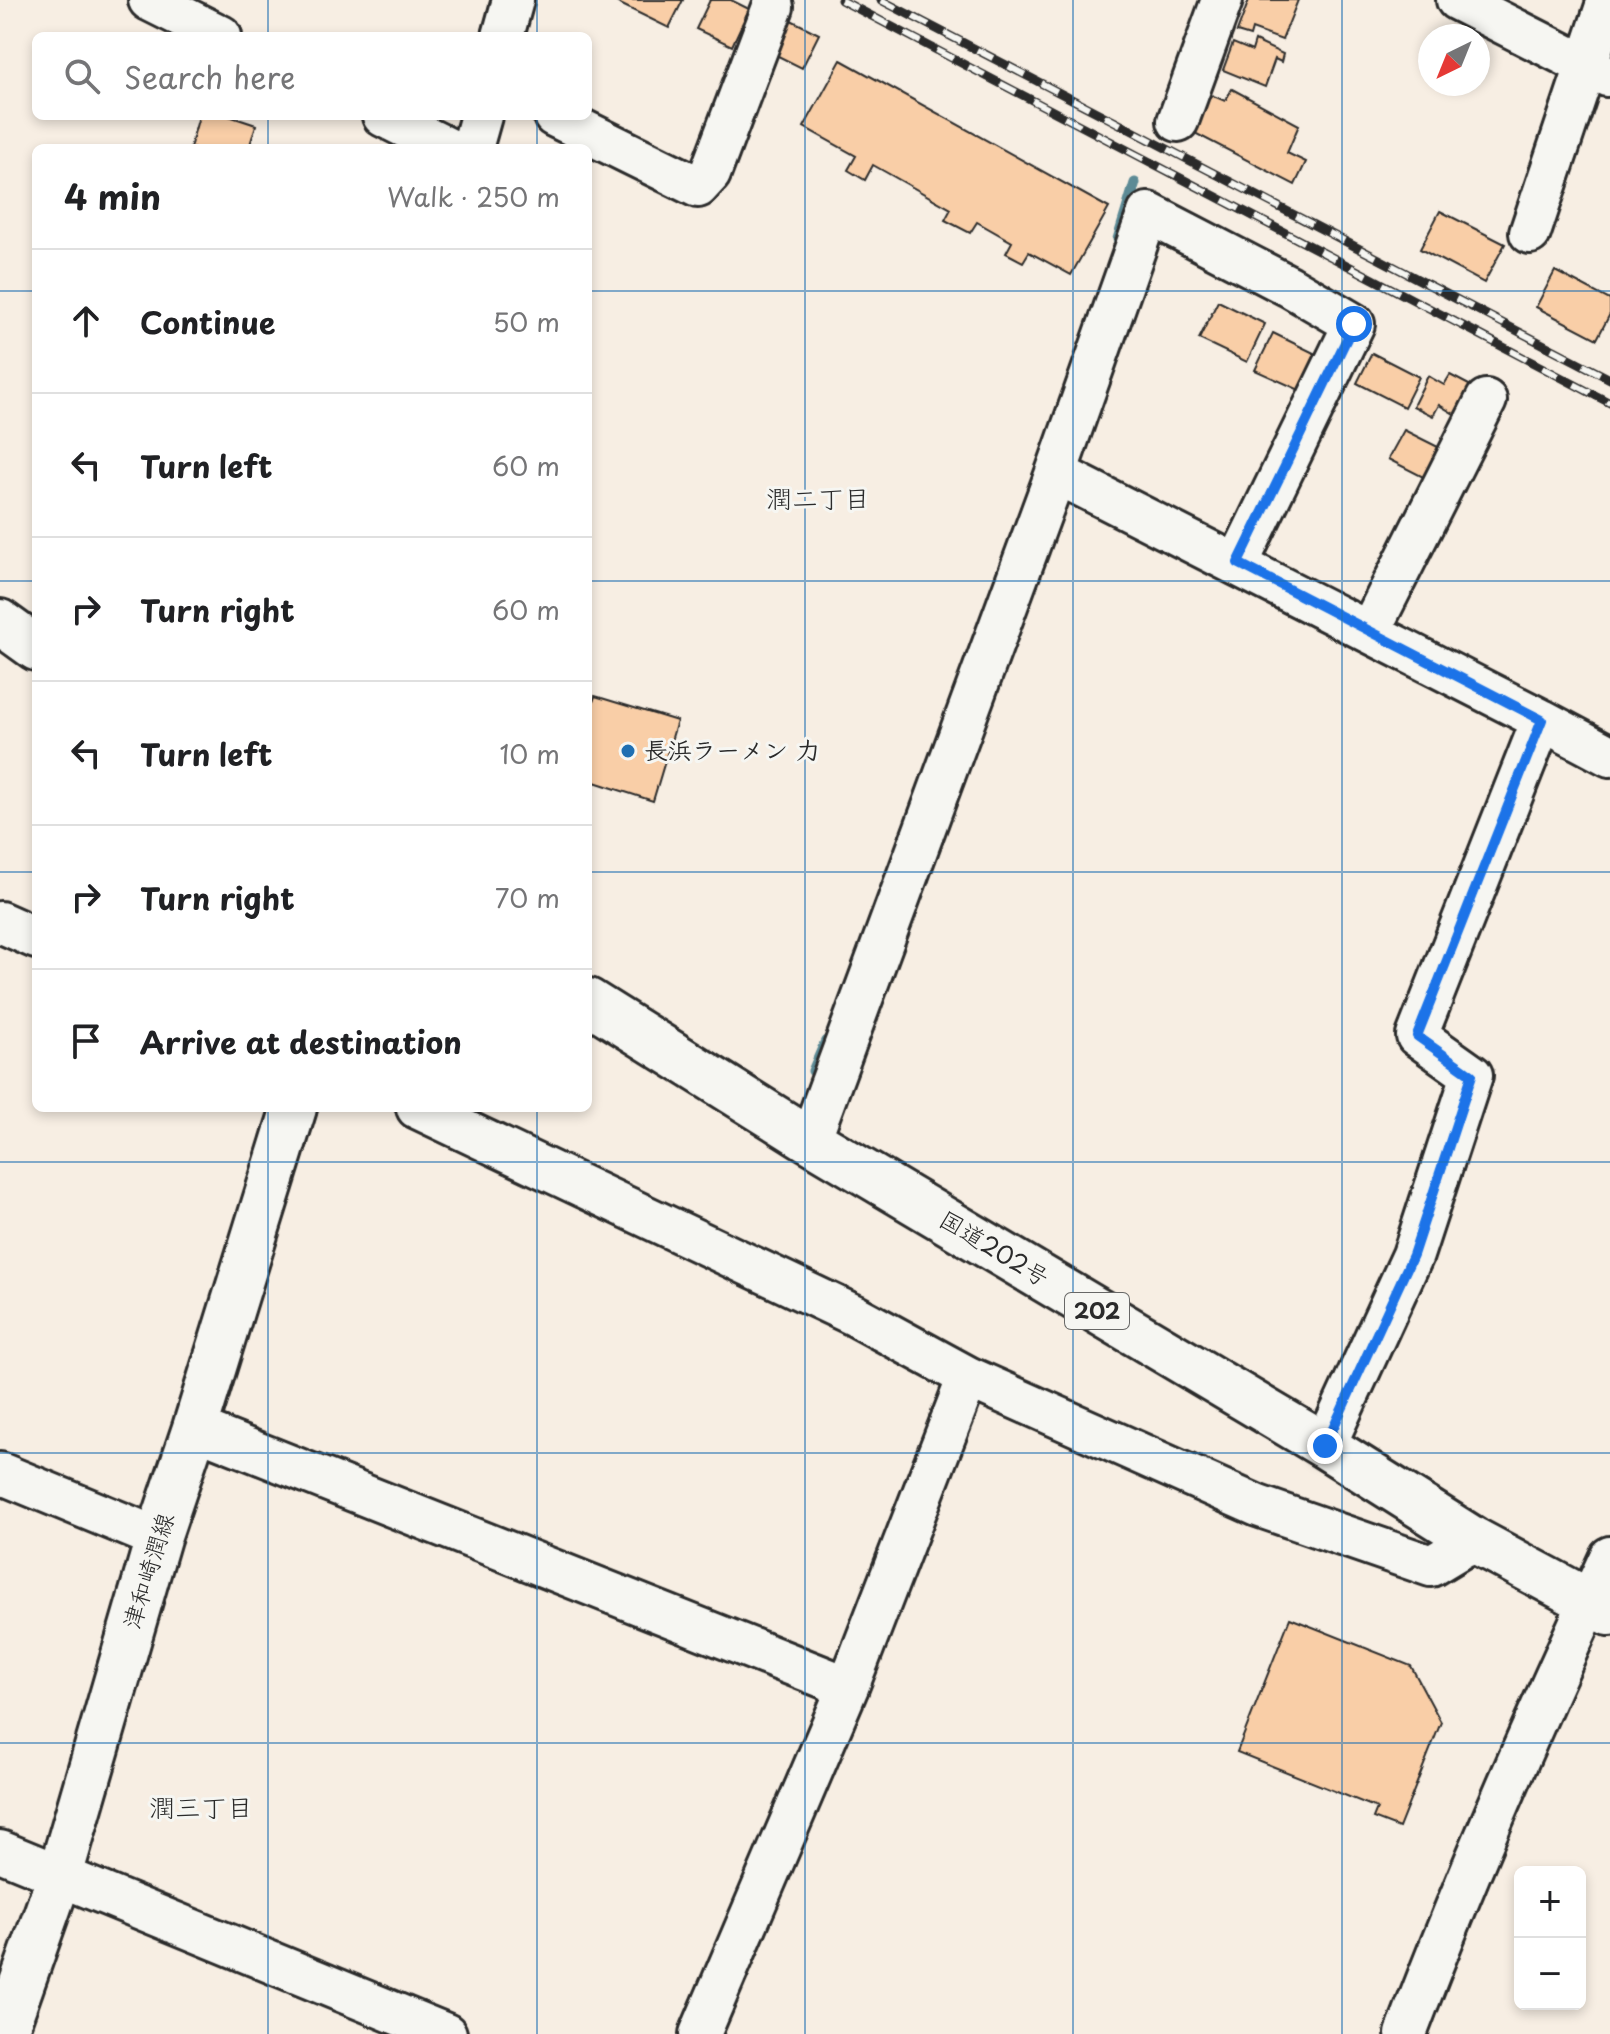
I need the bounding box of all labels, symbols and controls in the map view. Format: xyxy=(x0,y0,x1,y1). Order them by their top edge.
north arrow xyxy=(1418,24,1490,96)
search box xyxy=(32,32,592,120)
icon: search xyxy=(60,54,104,98)
text: Search here xyxy=(124,54,296,99)
text: 4 min xyxy=(64,170,161,222)
text: Walk · 250 m xyxy=(387,177,560,216)
icon: ahead xyxy=(64,299,108,343)
text: Continue xyxy=(140,299,275,344)
text: 50 m xyxy=(493,302,560,341)
route start xyxy=(1336,306,1372,342)
icon: left xyxy=(64,443,108,487)
text: Turn left xyxy=(140,443,272,488)
text: 60 m xyxy=(492,446,560,485)
district label: 潤二丁目 xyxy=(766,478,870,517)
icon: right xyxy=(64,587,108,631)
text: Turn right xyxy=(140,587,295,632)
text: 60 m xyxy=(492,590,560,629)
icon: left xyxy=(64,731,108,775)
text: Turn left xyxy=(140,731,272,776)
place label: 長浜ラーメン 力 xyxy=(644,731,820,767)
text: 10 m xyxy=(499,734,560,773)
marker: 長浜ラーメン 力 xyxy=(619,742,637,760)
icon: right xyxy=(64,875,108,919)
text: Turn right xyxy=(140,875,295,920)
text: 70 m xyxy=(495,878,560,917)
icon: arrive xyxy=(64,1019,108,1063)
text: Arrive at destination xyxy=(140,1019,462,1064)
street label: 国道202号 xyxy=(933,1200,1057,1294)
road number: 202 xyxy=(1065,1293,1129,1329)
route end xyxy=(1307,1428,1343,1464)
street label: 津和崎潤線 xyxy=(112,1508,182,1633)
district label: 潤三丁目 xyxy=(149,1787,253,1826)
map controls xyxy=(1514,1866,1586,2010)
button: + xyxy=(1514,1866,1586,1938)
button: − xyxy=(1514,1938,1586,2010)

